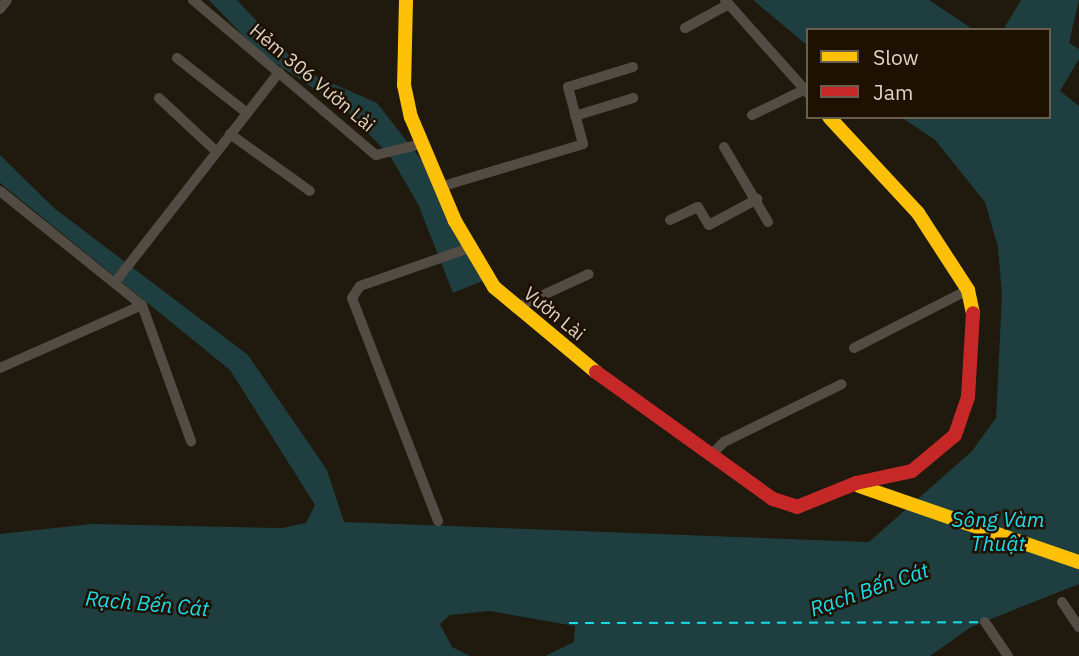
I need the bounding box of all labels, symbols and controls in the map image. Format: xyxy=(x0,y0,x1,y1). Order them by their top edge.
street label: Hẻm 306 Vườn Lài xyxy=(245,19,379,137)
legend xyxy=(806,28,1051,119)
text: Slow xyxy=(873,43,919,71)
text: Jam xyxy=(873,78,913,106)
street label: Vườn Lài xyxy=(519,282,589,346)
water label: Sông Vàm Thuật xyxy=(951,506,1045,556)
water label: Rạch Bến Cát xyxy=(806,557,932,621)
water label: Rạch Bến Cát xyxy=(84,585,210,621)

